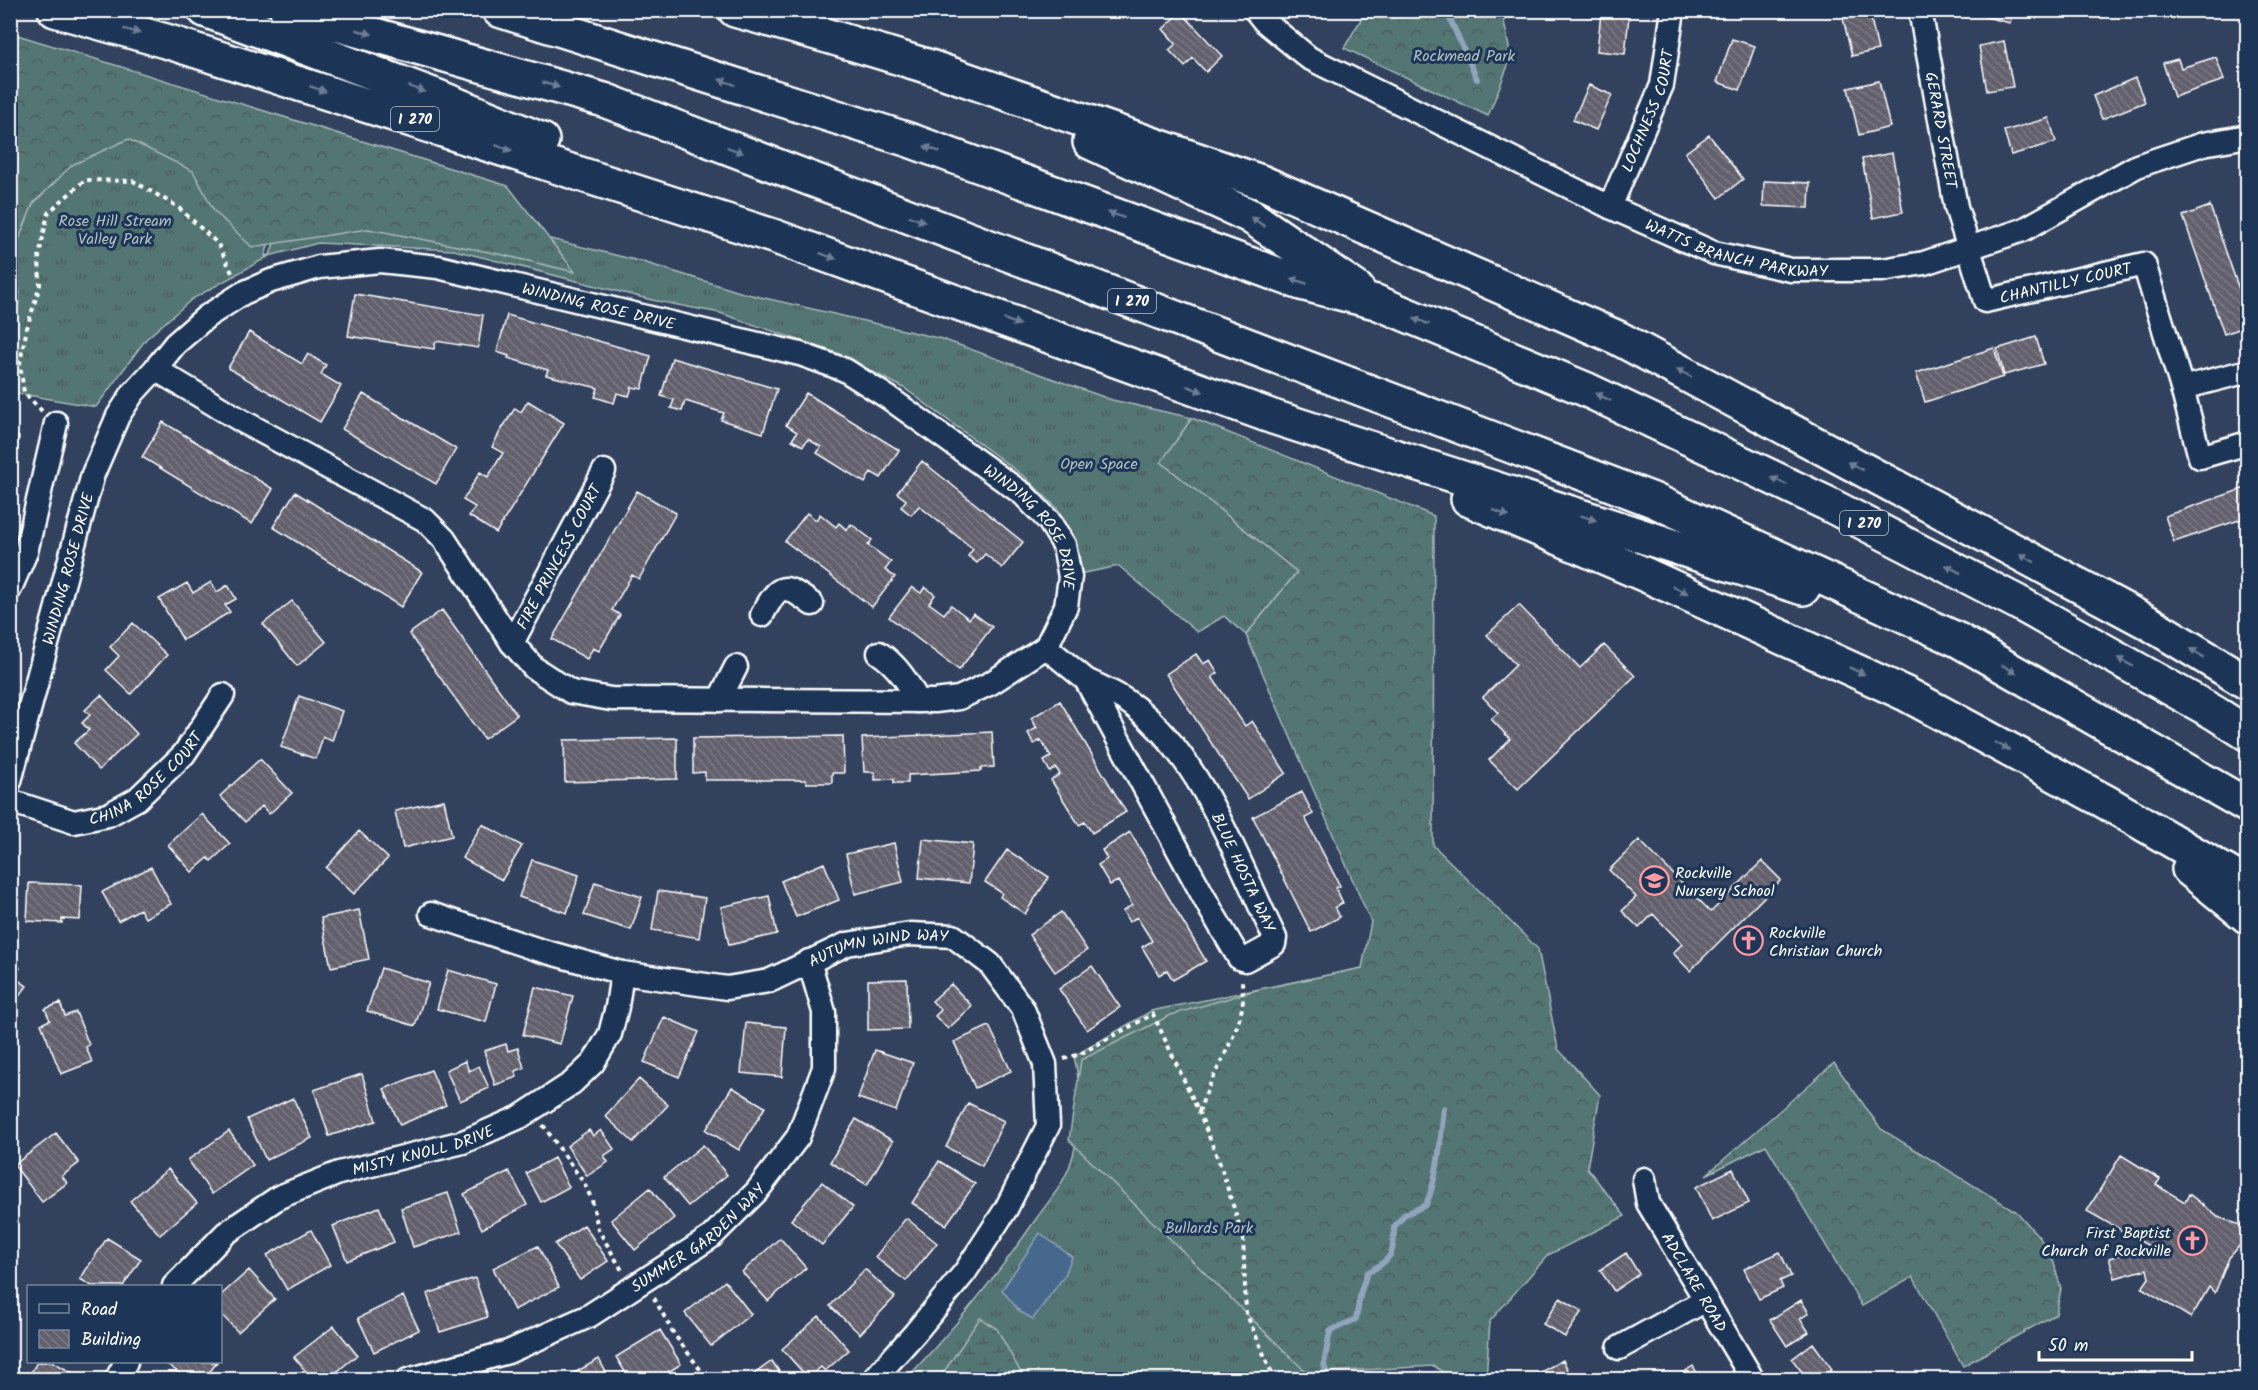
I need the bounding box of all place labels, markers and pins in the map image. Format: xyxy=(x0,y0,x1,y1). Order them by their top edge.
place label: Rockville Nursery School xyxy=(1675,861,1775,904)
school or university icon: Rockville Nursery School xyxy=(1638,865,1670,897)
place label: Rockville Christian Church xyxy=(1769,921,1882,964)
church icon: Rockville Christian Church xyxy=(1732,925,1764,957)
place label: First Baptist Church of Rockville xyxy=(2041,1221,2172,1264)
church icon: First Baptist Church of Rockville xyxy=(2176,1225,2208,1257)

